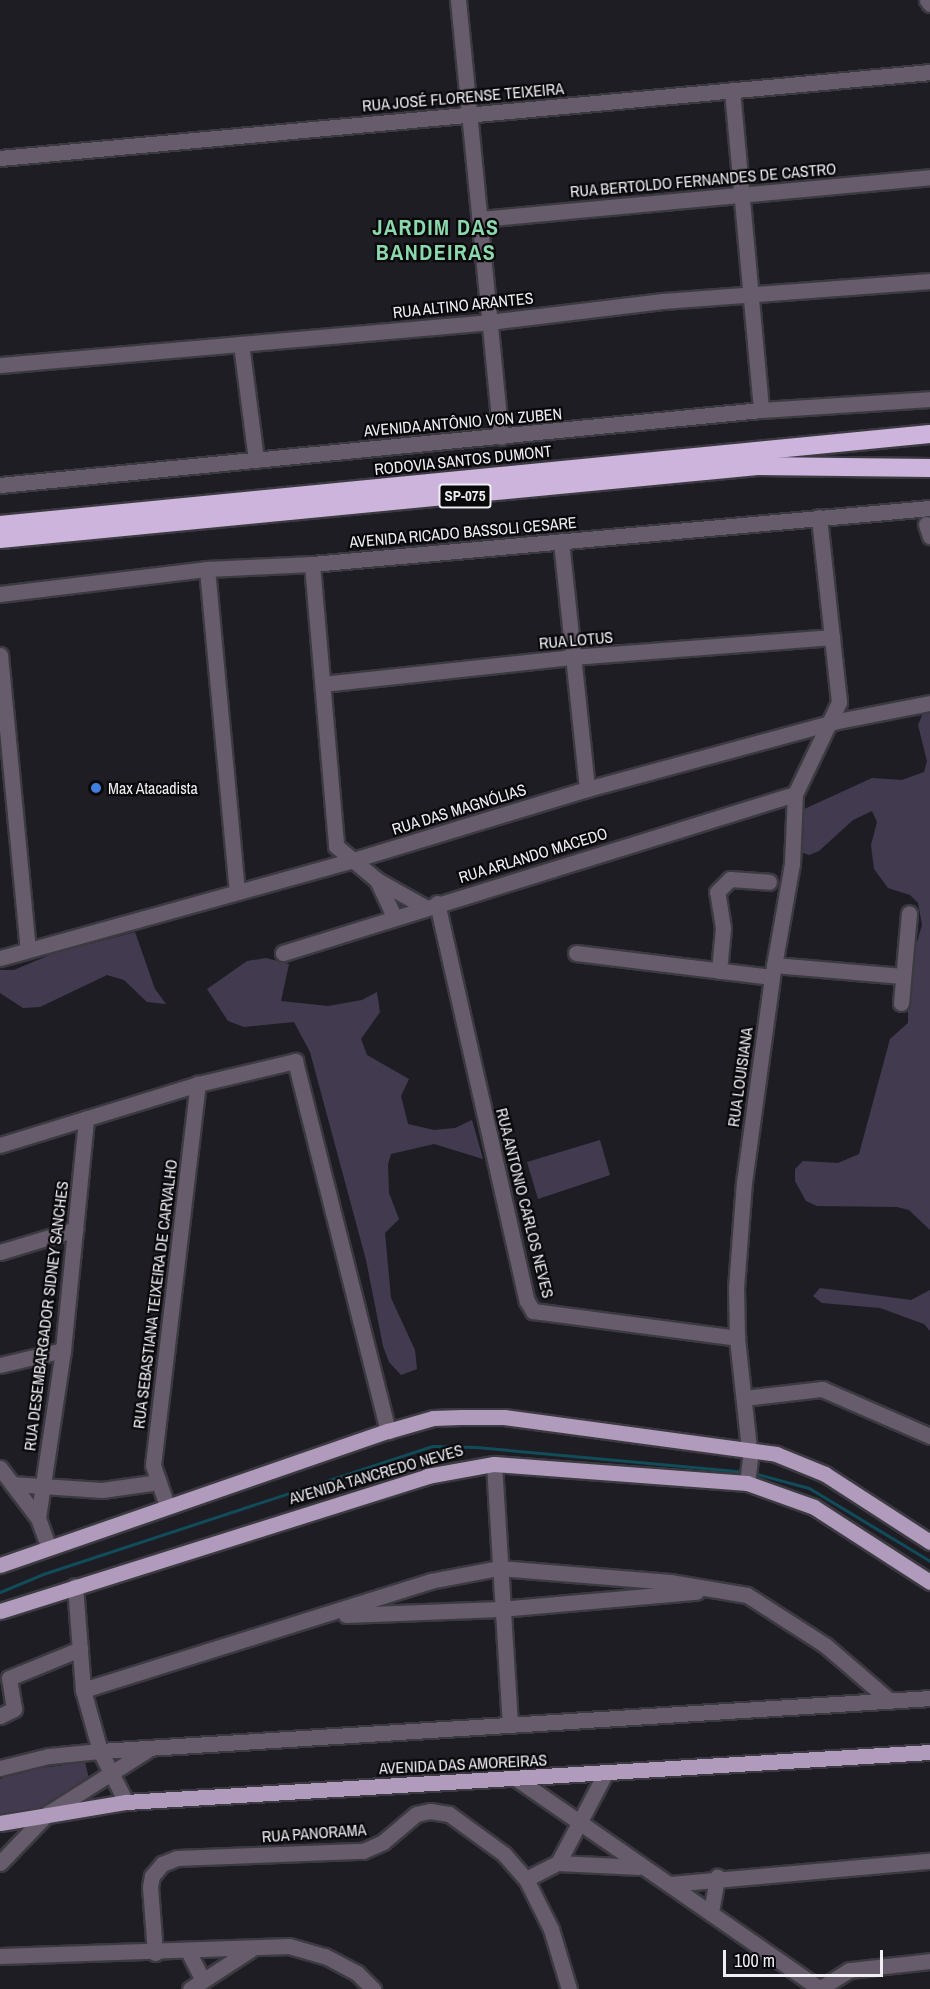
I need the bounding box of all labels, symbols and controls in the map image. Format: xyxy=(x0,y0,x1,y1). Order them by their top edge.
street label: RUA JOSÉ FLORENSE TEIXEIRA xyxy=(361,79,565,115)
street label: RUA BERTOLDO FERNANDES DE CASTRO xyxy=(569,159,837,201)
district label: JARDIM DAS BANDEIRAS xyxy=(372,214,500,266)
street label: RUA ALTINO ARANTES xyxy=(391,288,535,322)
street label: AVENIDA ANTÔNIO VON ZUBEN xyxy=(363,404,563,440)
street label: RODOVIA SANTOS DUMONT xyxy=(373,441,553,479)
road number: SP-075 xyxy=(438,484,492,508)
street label: AVENIDA RICADO BASSOLI CESARE xyxy=(348,512,578,552)
street label: RUA LOTUS xyxy=(538,627,614,653)
place label: Max Atacadista xyxy=(108,778,198,798)
street label: RUA DAS MAGNÓLIAS xyxy=(389,779,529,839)
marker: Max Atacadista xyxy=(89,781,103,795)
street label: RUA ARLANDO MACEDO xyxy=(456,823,610,887)
street label: RUA LOUISIANA xyxy=(723,1025,757,1129)
street label: RUA ANTONIO CARLOS NEVES xyxy=(492,1105,558,1301)
street label: RUA SEBASTIANA TEIXEIRA DE CARVALHO xyxy=(129,1157,181,1431)
street label: RUA DESEMBARGADOR SIDNEY SANCHES xyxy=(20,1180,72,1452)
street label: AVENIDA TANCREDO NEVES xyxy=(286,1440,466,1508)
street label: AVENIDA DAS AMOREIRAS xyxy=(378,1750,548,1778)
street label: RUA PANORAMA xyxy=(261,1820,367,1846)
scale bar xyxy=(726,1938,886,1976)
text: 100 m xyxy=(734,1948,775,1973)

